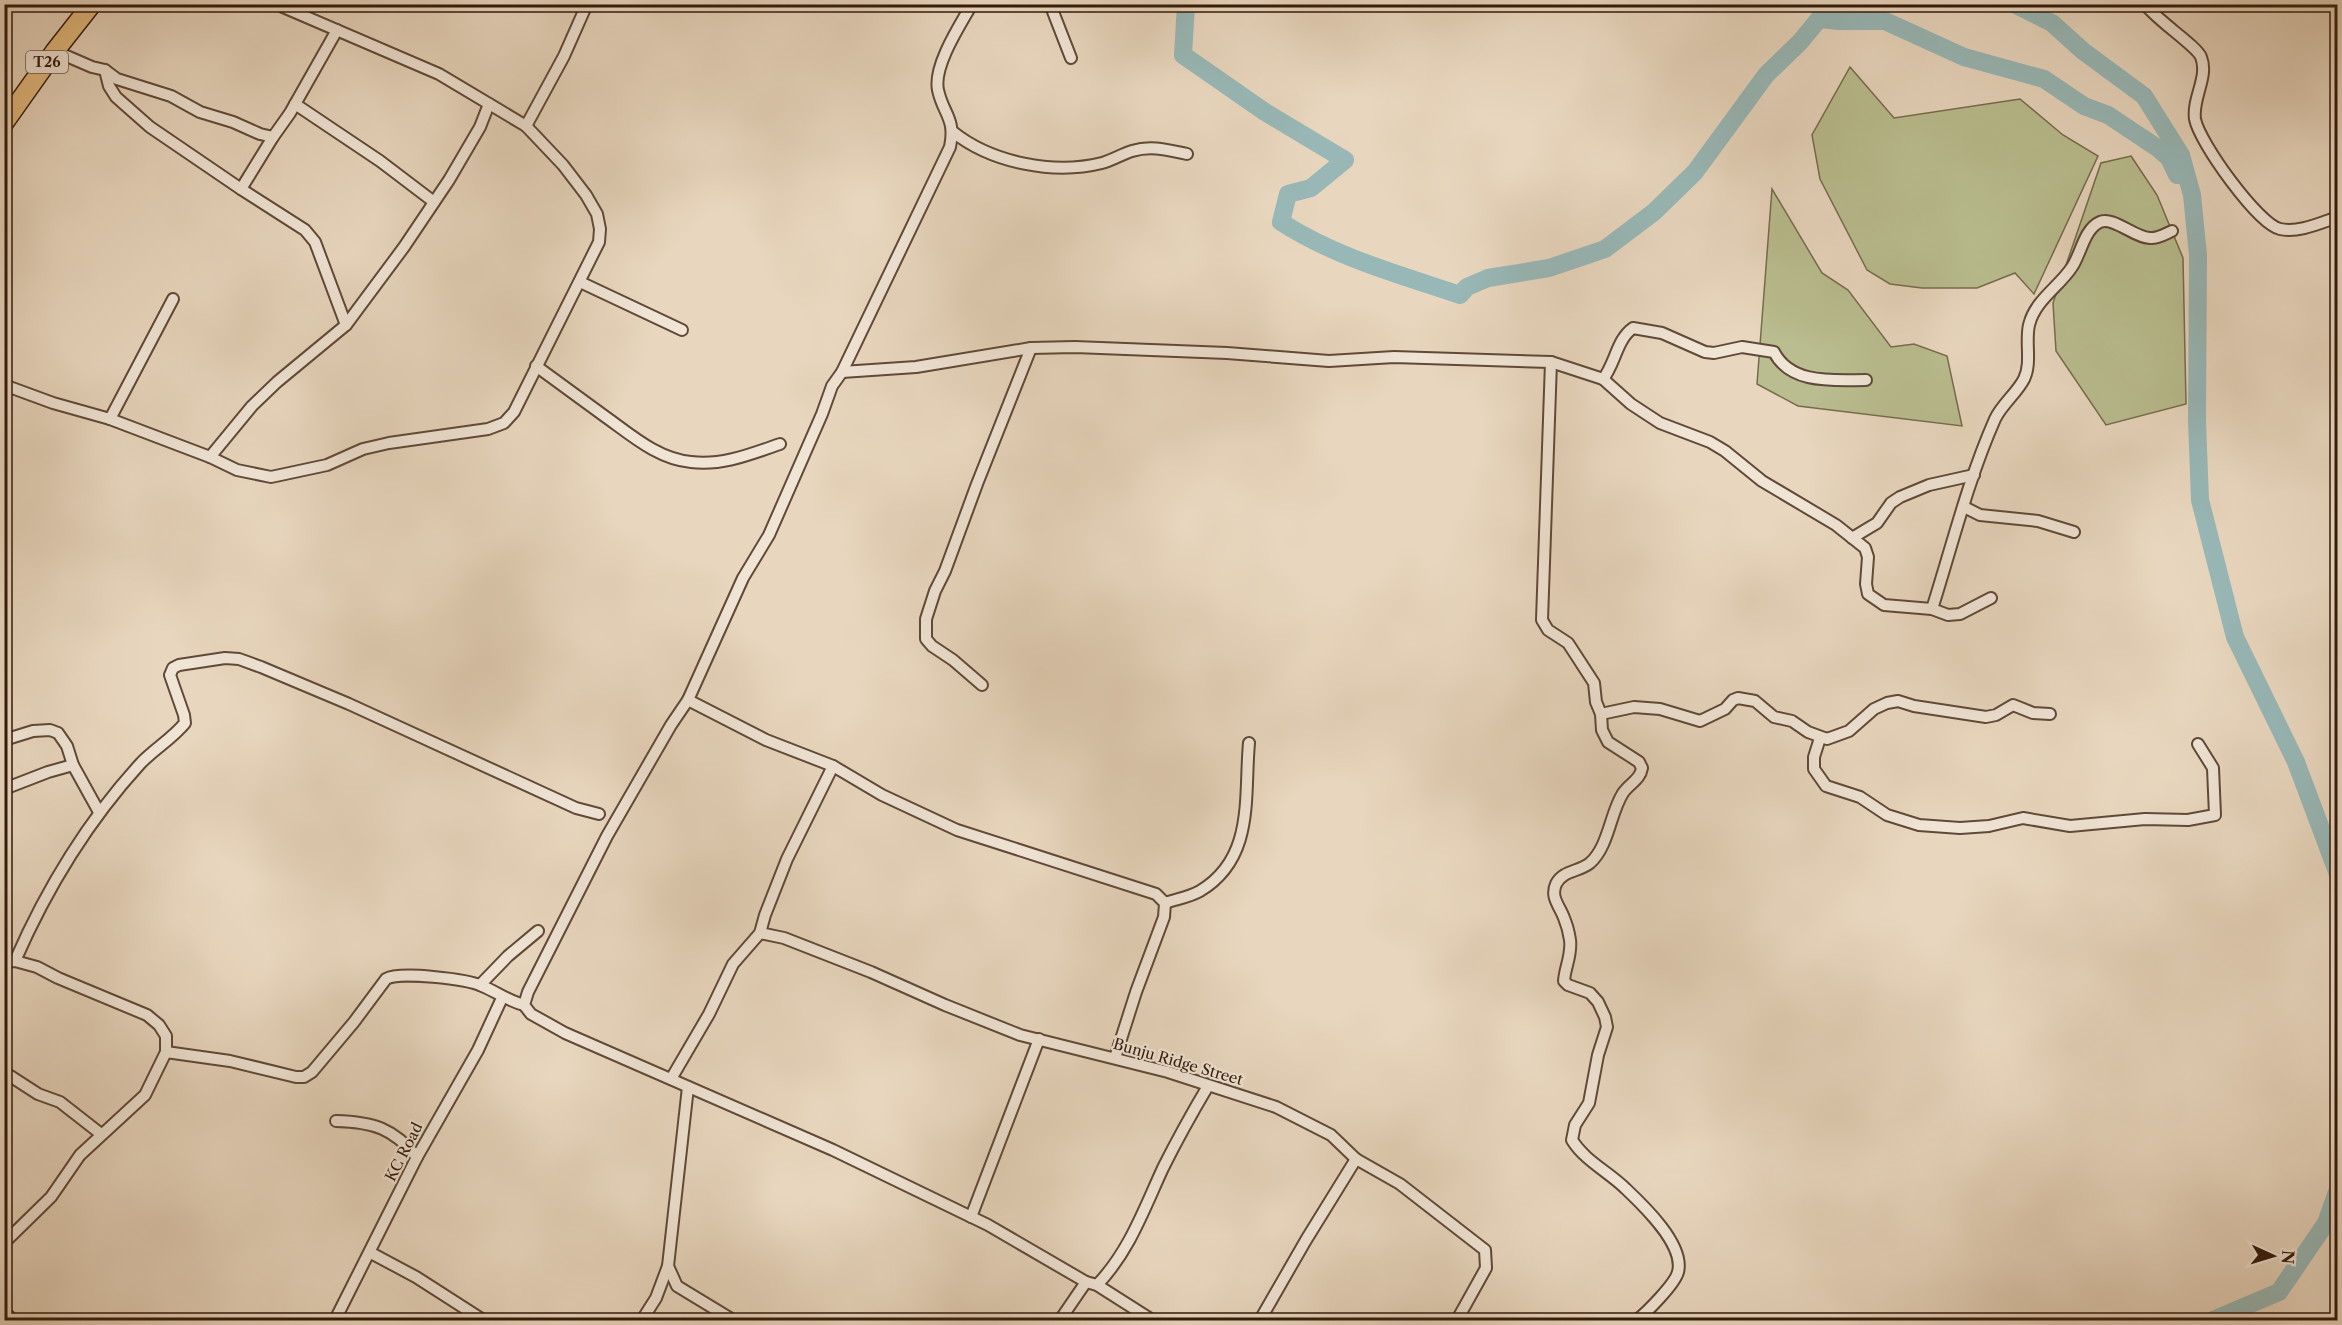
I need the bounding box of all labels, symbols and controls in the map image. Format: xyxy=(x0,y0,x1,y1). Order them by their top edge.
road number: T26 xyxy=(26,51,68,73)
street label: Bunju Ridge Street xyxy=(1111,1034,1246,1089)
street label: KC Road xyxy=(381,1119,426,1184)
north arrow xyxy=(2243,1226,2303,1286)
text: N xyxy=(2277,1249,2298,1265)

